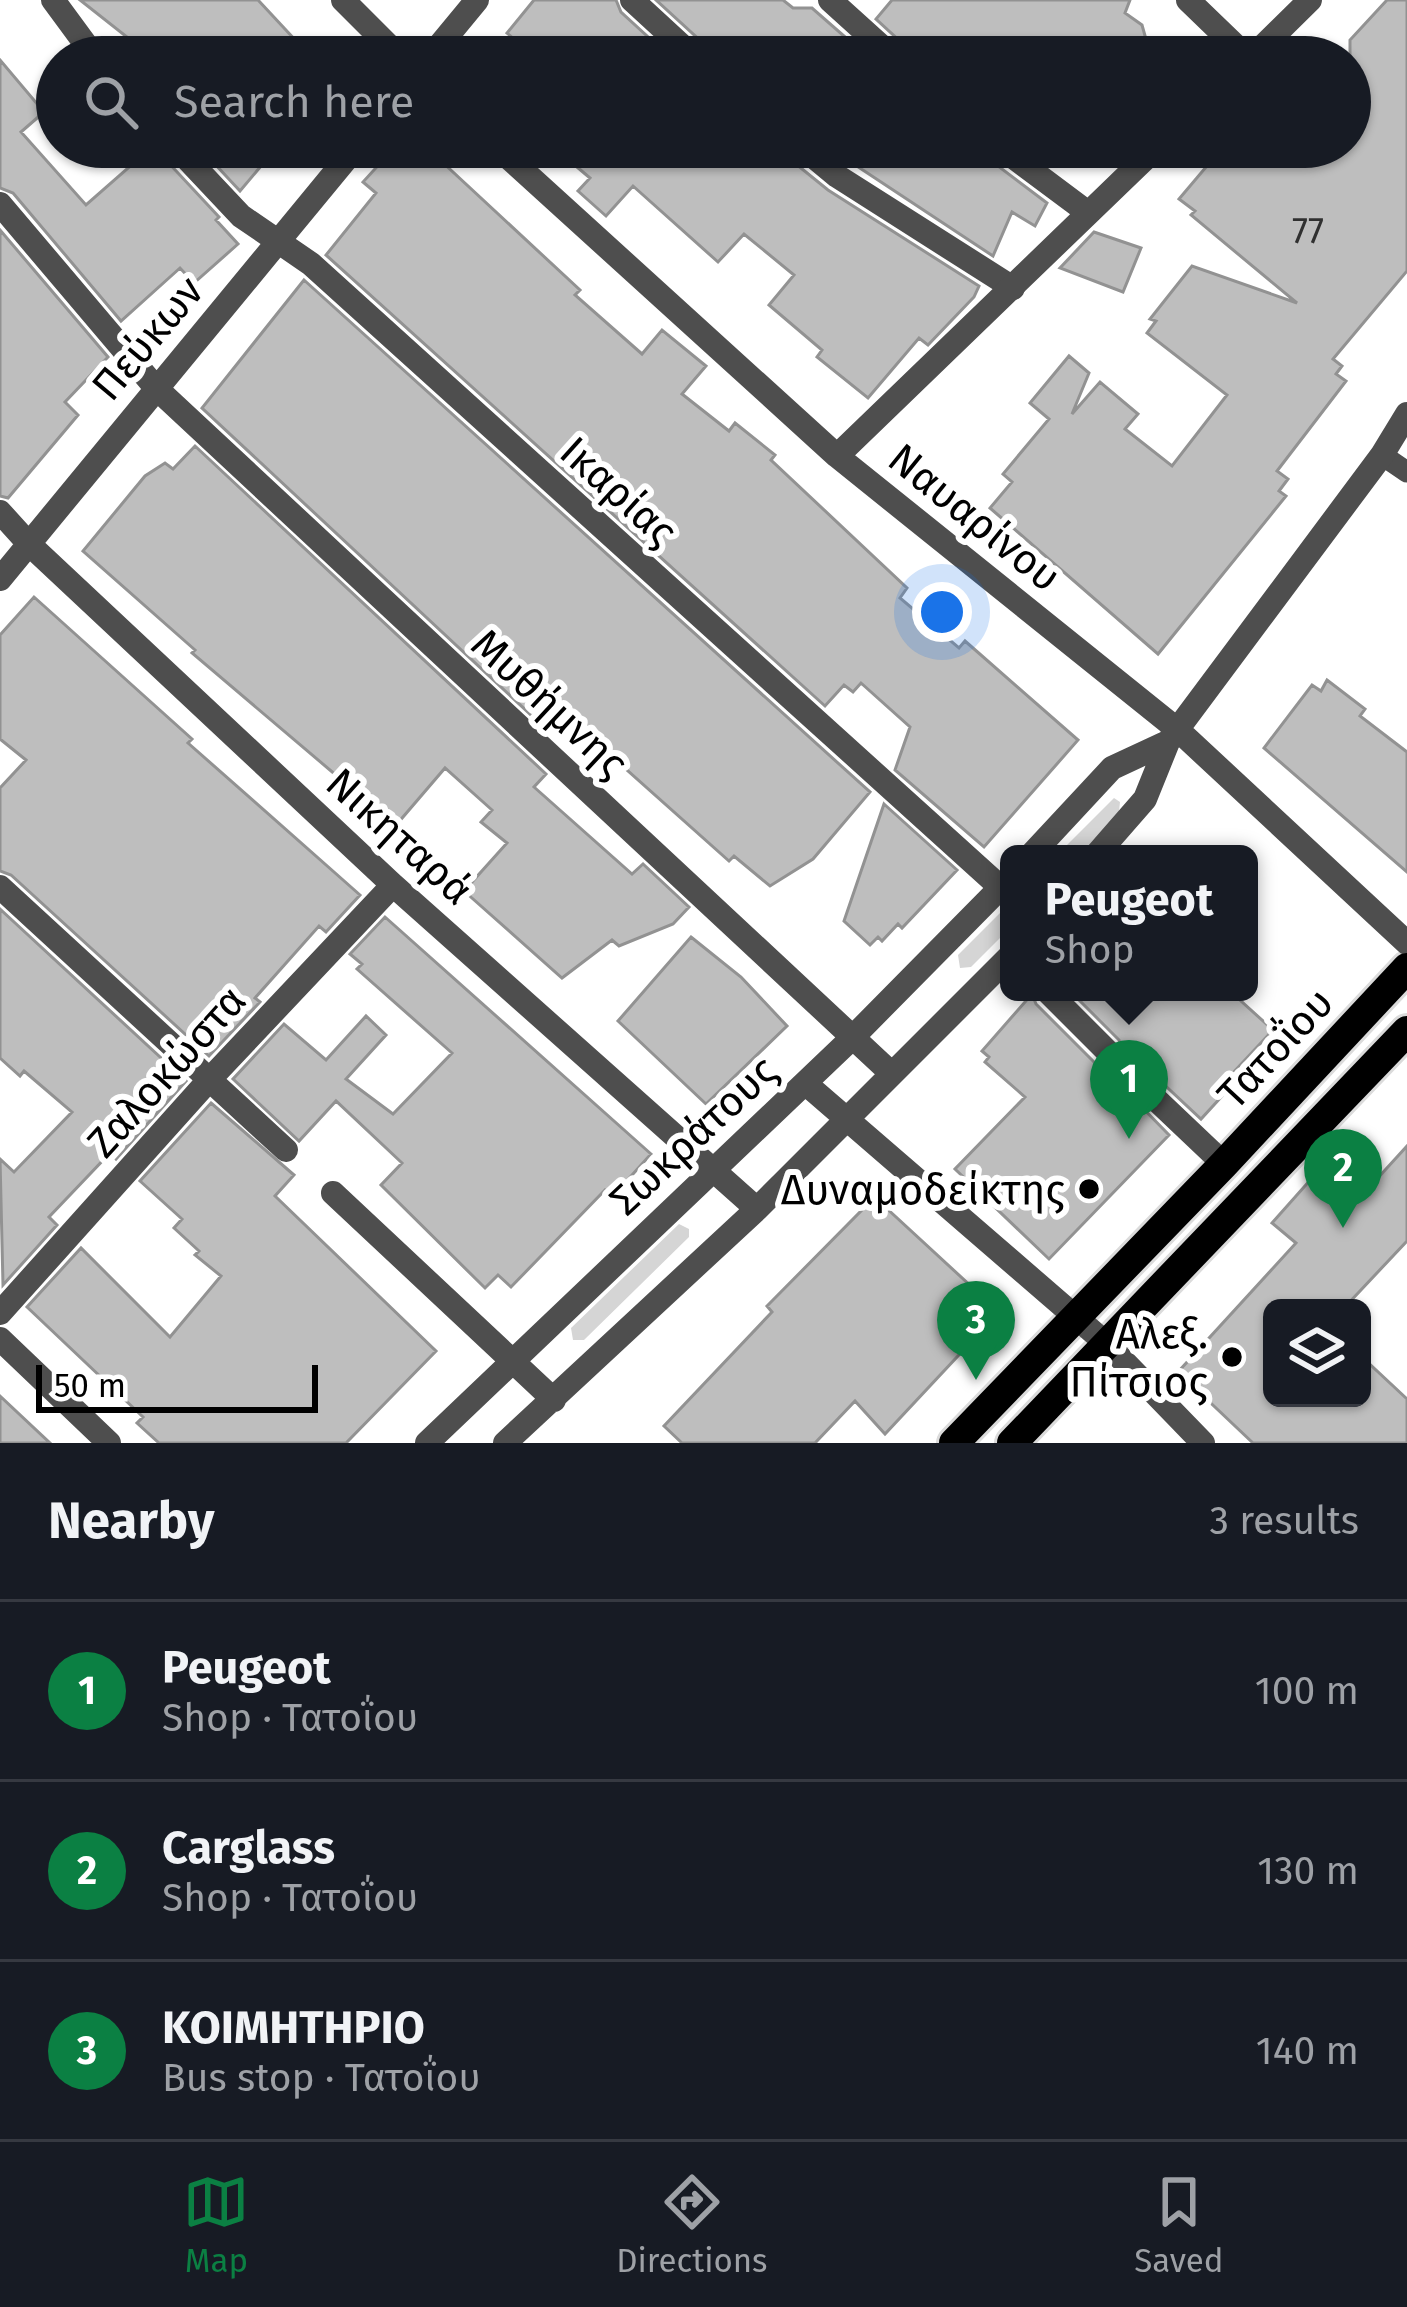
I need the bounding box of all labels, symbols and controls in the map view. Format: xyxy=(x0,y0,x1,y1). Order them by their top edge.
search box xyxy=(36,36,1371,168)
icon: search xyxy=(78,69,144,135)
text: Search here xyxy=(174,75,414,129)
house number: 77 xyxy=(1292,209,1324,253)
street label: Πεύκων xyxy=(82,267,214,411)
street label: Ικαρίας xyxy=(550,427,687,557)
street label: Ναυαρίνου xyxy=(878,433,1070,602)
your location xyxy=(912,582,972,642)
street label: Μυθήμνης xyxy=(461,619,638,789)
street label: Νικηταρά xyxy=(316,758,483,915)
popup xyxy=(1000,845,1258,1001)
text: Peugeot xyxy=(1045,873,1213,927)
text: Shop xyxy=(1045,927,1135,973)
street label: Ζαλοκώστα xyxy=(77,976,256,1167)
street label: Τατοΐου xyxy=(1208,978,1344,1119)
pin: 1 xyxy=(1090,1040,1168,1139)
street label: Σωκράτους xyxy=(600,1046,787,1226)
pin: 2 xyxy=(1304,1129,1382,1228)
place label: Δυναμοδείκτης xyxy=(781,1165,1065,1215)
marker: Δυναμοδείκτης xyxy=(1076,1176,1102,1202)
pin: 3 xyxy=(937,1281,1015,1380)
map controls xyxy=(1263,1299,1371,1407)
button: layers xyxy=(1263,1299,1371,1407)
place label: Αλεξ. Πίτσιος xyxy=(1069,1309,1208,1407)
marker: Αλεξ. Πίτσιος xyxy=(1219,1344,1245,1370)
scale bar xyxy=(36,1359,318,1412)
text: 50 m xyxy=(54,1366,126,1406)
text: Nearby xyxy=(48,1490,214,1552)
text: 3 results xyxy=(1209,1498,1359,1544)
text: Peugeot xyxy=(162,1641,331,1695)
text: 1 xyxy=(78,1668,96,1714)
text: 100 m xyxy=(1255,1668,1359,1714)
text: Shop · Τατοΐου xyxy=(162,1695,418,1741)
text: Carglass xyxy=(162,1821,335,1875)
text: 2 xyxy=(77,1848,97,1894)
text: 130 m xyxy=(1257,1848,1359,1894)
text: Shop · Τατοΐου xyxy=(162,1875,418,1921)
text: ΚΟΙΜΗΤΗΡΙΟ xyxy=(162,2001,425,2055)
text: 3 xyxy=(77,2028,97,2074)
text: 140 m xyxy=(1256,2028,1359,2074)
text: Bus stop · Τατοΐου xyxy=(162,2055,481,2101)
tab: Map xyxy=(183,2169,249,2281)
tab: Directions xyxy=(616,2169,768,2281)
tab: Saved xyxy=(1134,2169,1224,2281)

